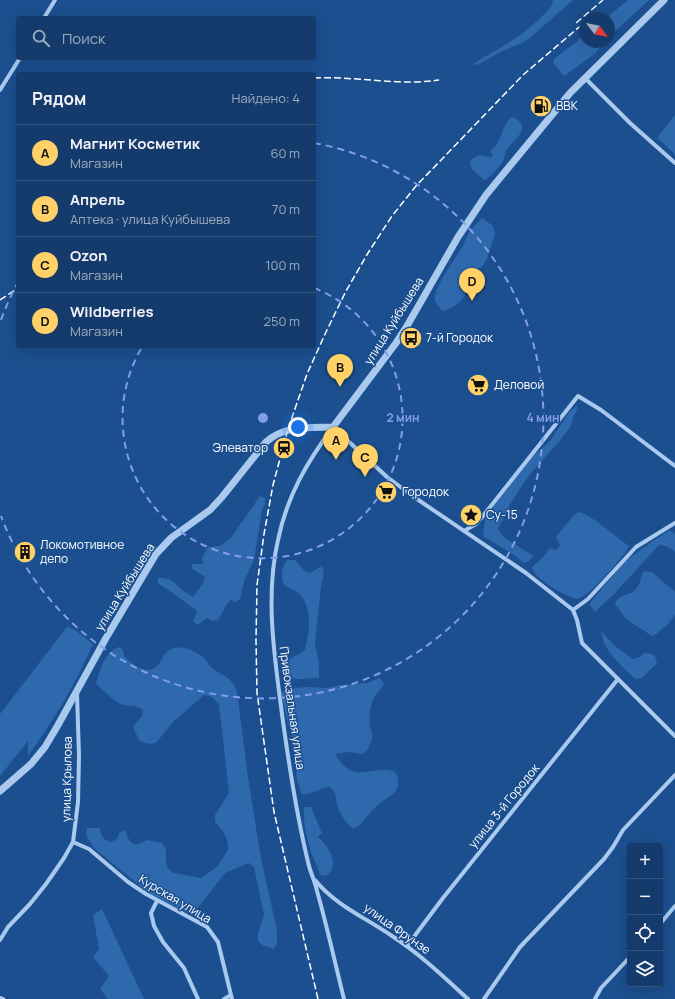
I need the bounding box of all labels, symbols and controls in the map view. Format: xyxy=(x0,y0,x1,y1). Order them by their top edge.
north arrow xyxy=(579,12,615,48)
search box xyxy=(16,16,316,60)
icon: search xyxy=(30,27,52,49)
text: Поиск xyxy=(62,28,106,49)
text: Рядом xyxy=(32,87,86,110)
text: Найдено: 4 xyxy=(232,89,300,107)
fuel station icon: ВВК xyxy=(528,93,554,119)
place label: ВВК xyxy=(556,97,579,114)
text: Магнит Косметик xyxy=(70,133,200,154)
text: A xyxy=(41,144,49,162)
text: 60 m xyxy=(270,144,300,162)
text: Магазин xyxy=(70,154,123,172)
text: Апрель xyxy=(70,189,125,210)
text: B xyxy=(41,200,49,218)
text: 70 m xyxy=(272,200,300,218)
text: Аптека · улица Куйбышева xyxy=(70,210,230,228)
text: Ozon xyxy=(70,245,107,266)
text: C xyxy=(40,256,50,274)
text: 100 m xyxy=(265,256,300,274)
text: Магазин xyxy=(70,266,123,284)
pin: D xyxy=(459,268,485,301)
street label: улица Куйбышева xyxy=(360,274,427,368)
text: Wildberries xyxy=(70,301,154,322)
text: D xyxy=(40,312,50,330)
text: 250 m xyxy=(264,312,300,330)
text: Магазин xyxy=(70,322,123,340)
bus stop icon: 7-й Городок xyxy=(398,325,424,351)
place label: 7-й Городок xyxy=(426,329,494,346)
pin: B xyxy=(327,354,353,387)
supermarket icon: Деловой xyxy=(465,372,491,398)
place label: Деловой xyxy=(494,376,544,393)
text: 2 мин xyxy=(386,409,420,426)
text: 4 мин xyxy=(526,409,560,426)
centre of rings xyxy=(256,411,270,425)
your location xyxy=(288,417,308,437)
pin: A xyxy=(323,427,349,460)
station icon: Элеватор xyxy=(271,435,297,461)
place label: Элеватор xyxy=(212,439,268,456)
pin: C xyxy=(352,444,378,477)
supermarket icon: Городок xyxy=(373,479,399,505)
place label: Городок xyxy=(402,483,450,500)
place icon: Су-15 xyxy=(458,502,484,528)
place label: Су-15 xyxy=(486,506,518,523)
place label: Локомотивное депо xyxy=(40,536,124,567)
building icon: Локомотивное депо xyxy=(12,539,38,565)
street label: улица Куйбышева xyxy=(91,540,158,634)
street label: Привокзальная улица xyxy=(275,645,310,771)
street label: улица Крылова xyxy=(57,736,76,822)
street label: улица 3-й Городок xyxy=(464,759,544,852)
map controls xyxy=(627,843,663,987)
button: + xyxy=(627,843,663,879)
street label: Курская улица xyxy=(136,870,215,927)
button: − xyxy=(627,879,663,915)
street label: улица Фрунзе xyxy=(360,899,434,958)
button: locate xyxy=(627,915,663,951)
button: layers xyxy=(627,951,663,987)

